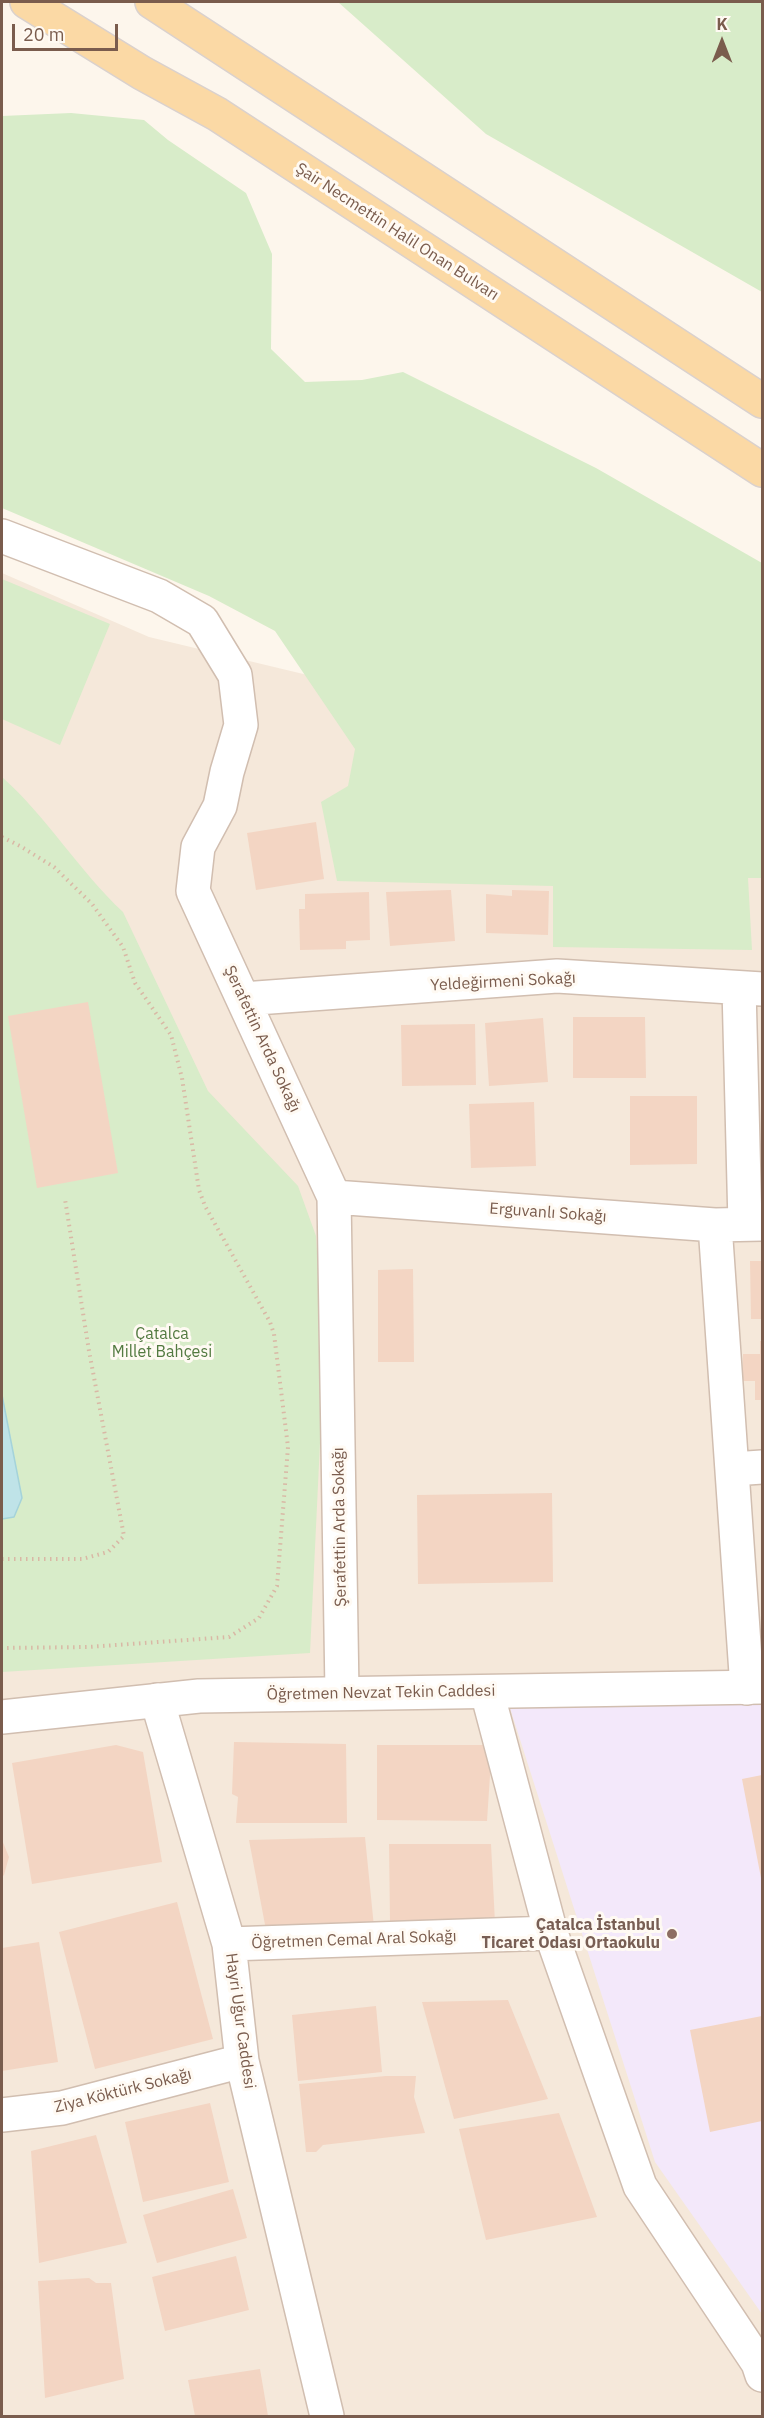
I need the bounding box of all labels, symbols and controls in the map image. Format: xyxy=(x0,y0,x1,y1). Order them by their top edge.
scale bar xyxy=(15,12,122,50)
north arrow xyxy=(692,12,752,72)
text: K xyxy=(716,14,728,34)
text: 20 m xyxy=(23,23,65,46)
street label: Şair Necmettin Halil Onan Bulvarı xyxy=(292,159,502,305)
street label: Şerafettin Arda Sokağı xyxy=(220,963,304,1115)
street label: Yeldeğirmeni Sokağı xyxy=(430,969,576,995)
street label: Erguvanlı Sokağı xyxy=(489,1199,607,1227)
park label: Çatalca Millet Bahçesi xyxy=(112,1324,212,1362)
street label: Şerafettin Arda Sokağı xyxy=(329,1447,351,1607)
street label: Öğretmen Nevzat Tekin Caddesi xyxy=(267,1681,495,1705)
place label: Çatalca İstanbul Ticaret Odası Ortaokulu xyxy=(482,1915,660,1953)
street label: Öğretmen Cemal Aral Sokağı xyxy=(251,1927,457,1953)
marker: Çatalca İstanbul Ticaret Odası Ortaokulu xyxy=(665,1927,679,1941)
street label: Hayri Uğur Caddesi xyxy=(221,1952,259,2090)
street label: Ziya Köktürk Sokağı xyxy=(52,2065,194,2117)

